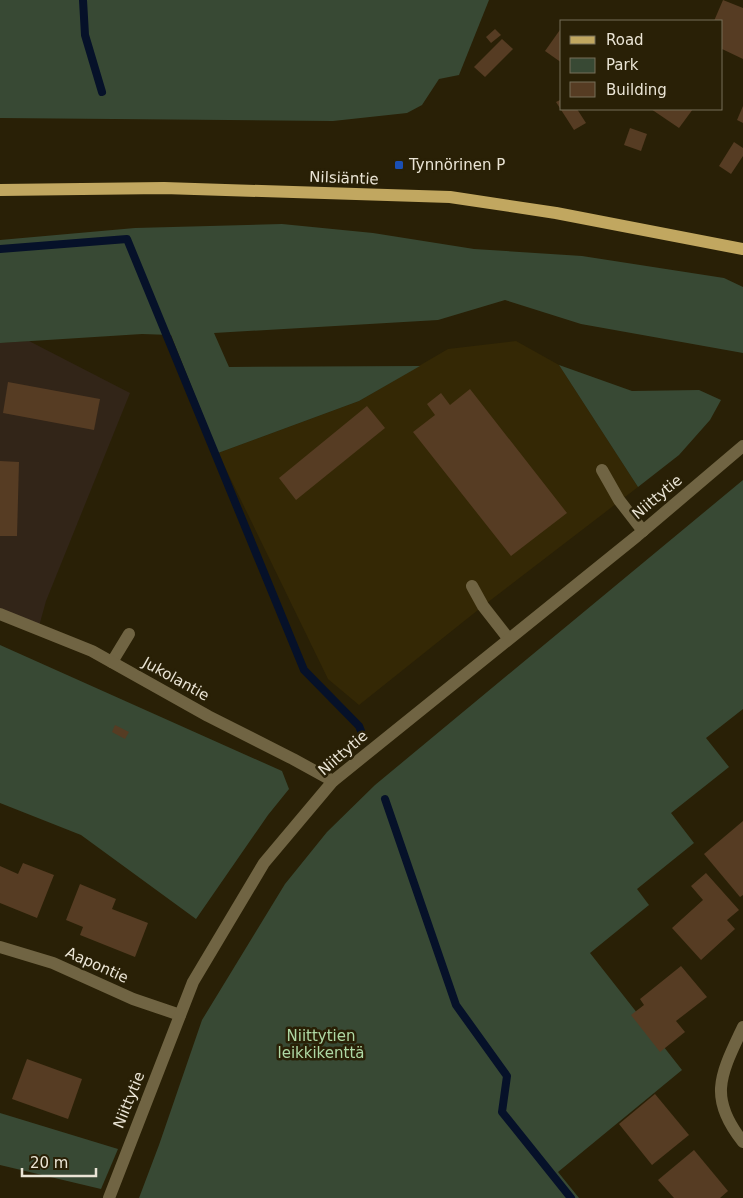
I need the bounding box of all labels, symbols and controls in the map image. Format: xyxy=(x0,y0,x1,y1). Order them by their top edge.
legend xyxy=(560,20,723,110)
text: Road xyxy=(606,31,644,49)
text: Park xyxy=(606,56,639,74)
text: Building xyxy=(606,81,667,99)
place label: Tynnörinen P xyxy=(408,156,505,174)
marker: Tynnörinen P xyxy=(393,159,405,171)
street label: Nilsiäntie xyxy=(309,168,379,188)
street label: Niittytie xyxy=(628,471,686,523)
street label: Jukolantie xyxy=(139,653,212,705)
street label: Niittytie xyxy=(315,727,371,779)
street label: Aapontie xyxy=(63,943,131,987)
park label: Niittytien leikkikenttä xyxy=(278,1027,364,1062)
street label: Niittytie xyxy=(110,1069,148,1131)
scale bar xyxy=(22,1146,96,1178)
text: 20 m xyxy=(30,1154,68,1172)

